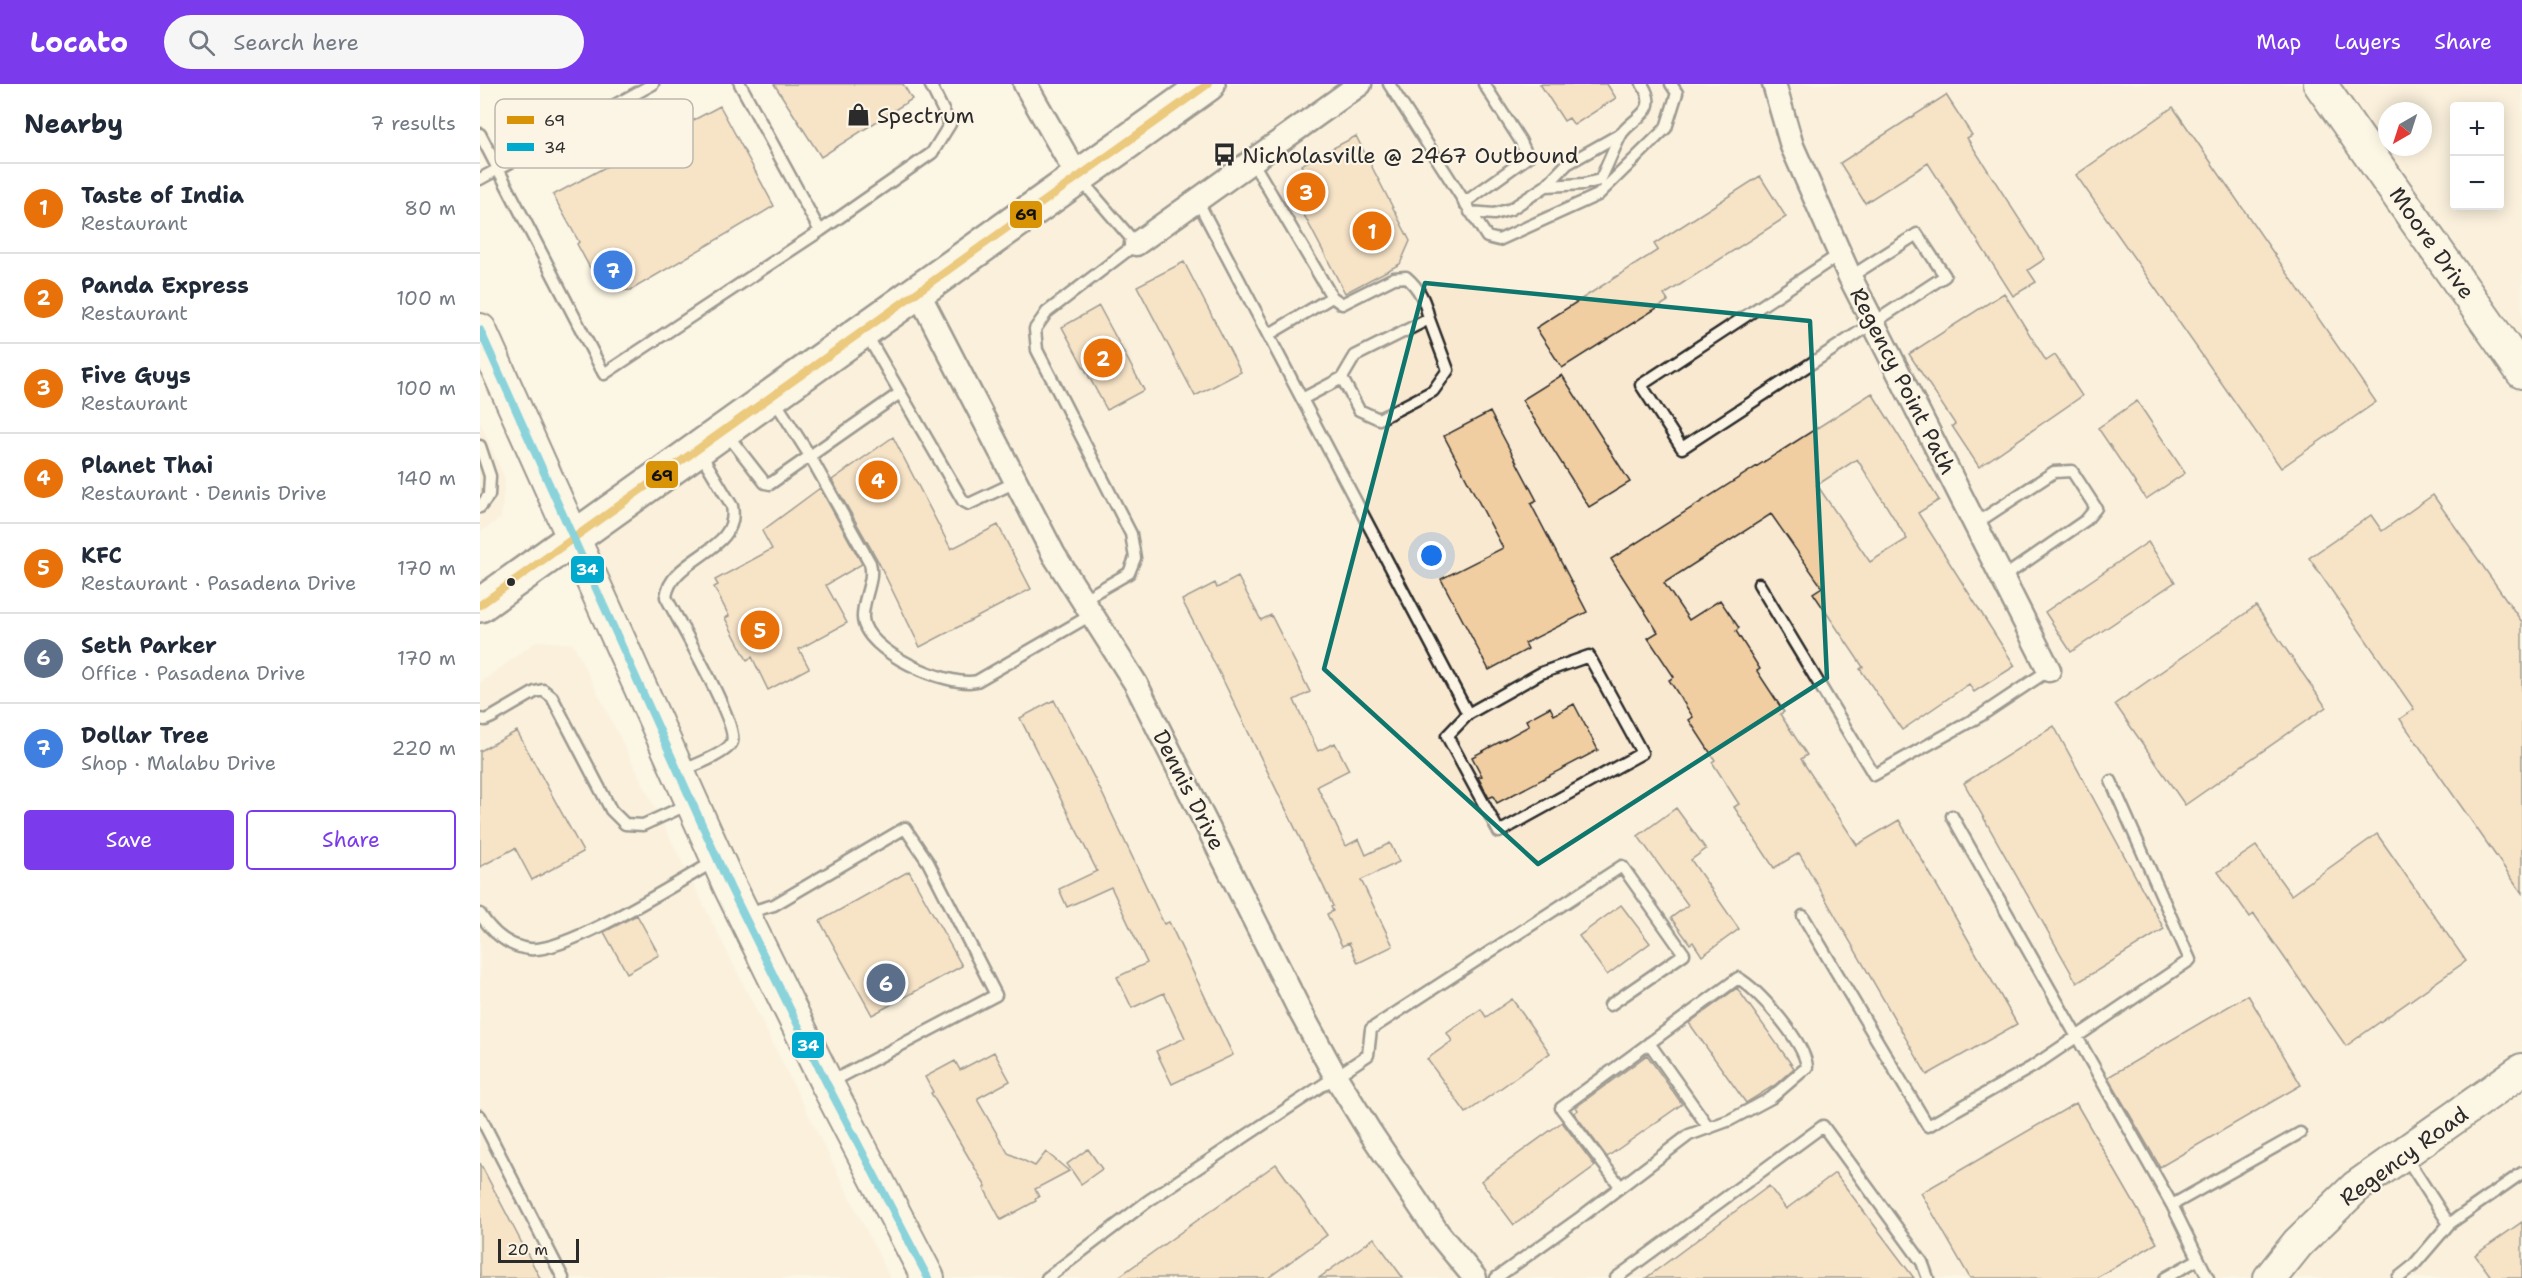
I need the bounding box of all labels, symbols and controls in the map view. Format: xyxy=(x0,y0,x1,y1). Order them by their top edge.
search box xyxy=(164,15,584,69)
text: Locato xyxy=(30,23,128,61)
icon: search xyxy=(185,26,218,59)
text: Search here xyxy=(233,28,359,57)
text: Map xyxy=(2256,28,2301,56)
text: Layers xyxy=(2334,28,2401,56)
text: Share xyxy=(2434,28,2492,56)
legend xyxy=(495,99,693,168)
place label: Spectrum xyxy=(877,101,975,130)
shop icon: Spectrum xyxy=(846,102,872,128)
north arrow xyxy=(2378,102,2432,156)
map controls xyxy=(2450,102,2504,210)
button: + xyxy=(2450,102,2504,156)
text: Nearby xyxy=(24,106,123,141)
text: 7 results xyxy=(370,110,456,136)
text: 69 xyxy=(544,110,565,131)
text: 34 xyxy=(544,137,566,158)
place label: Nicholasville @ 2467 Outbound xyxy=(1242,141,1579,170)
bus stop icon: Nicholasville @ 2467 Outbound xyxy=(1211,142,1237,168)
button: − xyxy=(2450,156,2504,210)
pin: 3 xyxy=(1286,170,1326,214)
text: Taste of India xyxy=(81,181,244,210)
street label: Moore Drive xyxy=(2383,181,2481,305)
text: 1 xyxy=(39,195,48,221)
text: 80 m xyxy=(404,195,456,221)
line badge: 69 xyxy=(1009,200,1043,229)
text: 69 xyxy=(1015,204,1037,225)
pin: 1 xyxy=(1352,208,1392,254)
text: Restaurant xyxy=(81,210,188,236)
pin: 7 xyxy=(594,248,632,292)
text: Panda Express xyxy=(81,271,249,300)
street label: Regency Point Path xyxy=(1843,283,1963,479)
text: 2 xyxy=(37,285,51,311)
text: 100 m xyxy=(396,285,456,311)
text: Restaurant xyxy=(81,300,188,326)
pin: 2 xyxy=(1084,336,1122,380)
text: Five Guys xyxy=(81,361,191,390)
text: 3 xyxy=(37,375,51,401)
text: 100 m xyxy=(396,375,456,401)
text: Restaurant xyxy=(81,390,188,416)
text: Planet Thai xyxy=(81,451,213,480)
pin: 4 xyxy=(858,458,898,502)
line badge: 69 xyxy=(645,460,679,489)
text: 4 xyxy=(37,465,51,491)
text: 140 m xyxy=(397,465,456,491)
text: 69 xyxy=(651,465,673,486)
text: Restaurant · Dennis Drive xyxy=(81,480,327,506)
text: KFC xyxy=(81,541,122,570)
your location xyxy=(1417,541,1446,570)
text: 5 xyxy=(37,555,50,581)
text: 170 m xyxy=(397,555,456,581)
line badge: 34 xyxy=(570,555,605,584)
text: 34 xyxy=(576,559,598,580)
text: Restaurant · Pasadena Drive xyxy=(81,570,356,596)
unlabelled marker xyxy=(505,576,517,588)
pin: 5 xyxy=(740,608,780,652)
text: Seth Parker xyxy=(81,631,217,660)
text: 6 xyxy=(37,645,51,671)
text: 170 m xyxy=(397,645,456,671)
text: Office · Pasadena Drive xyxy=(81,660,306,686)
text: Dollar Tree xyxy=(81,721,209,750)
street label: Dennis Drive xyxy=(1146,725,1232,855)
text: 7 xyxy=(37,735,51,761)
text: 220 m xyxy=(392,735,456,761)
text: Shop · Malabu Drive xyxy=(81,750,276,776)
button: Save xyxy=(24,810,234,870)
button: Share xyxy=(246,810,456,870)
pin: 6 xyxy=(866,960,906,1006)
line badge: 34 xyxy=(791,1031,825,1059)
text: 34 xyxy=(797,1035,819,1056)
street label: Regency Road xyxy=(2334,1100,2474,1212)
scale bar xyxy=(498,1236,579,1264)
text: 20 m xyxy=(507,1239,548,1260)

